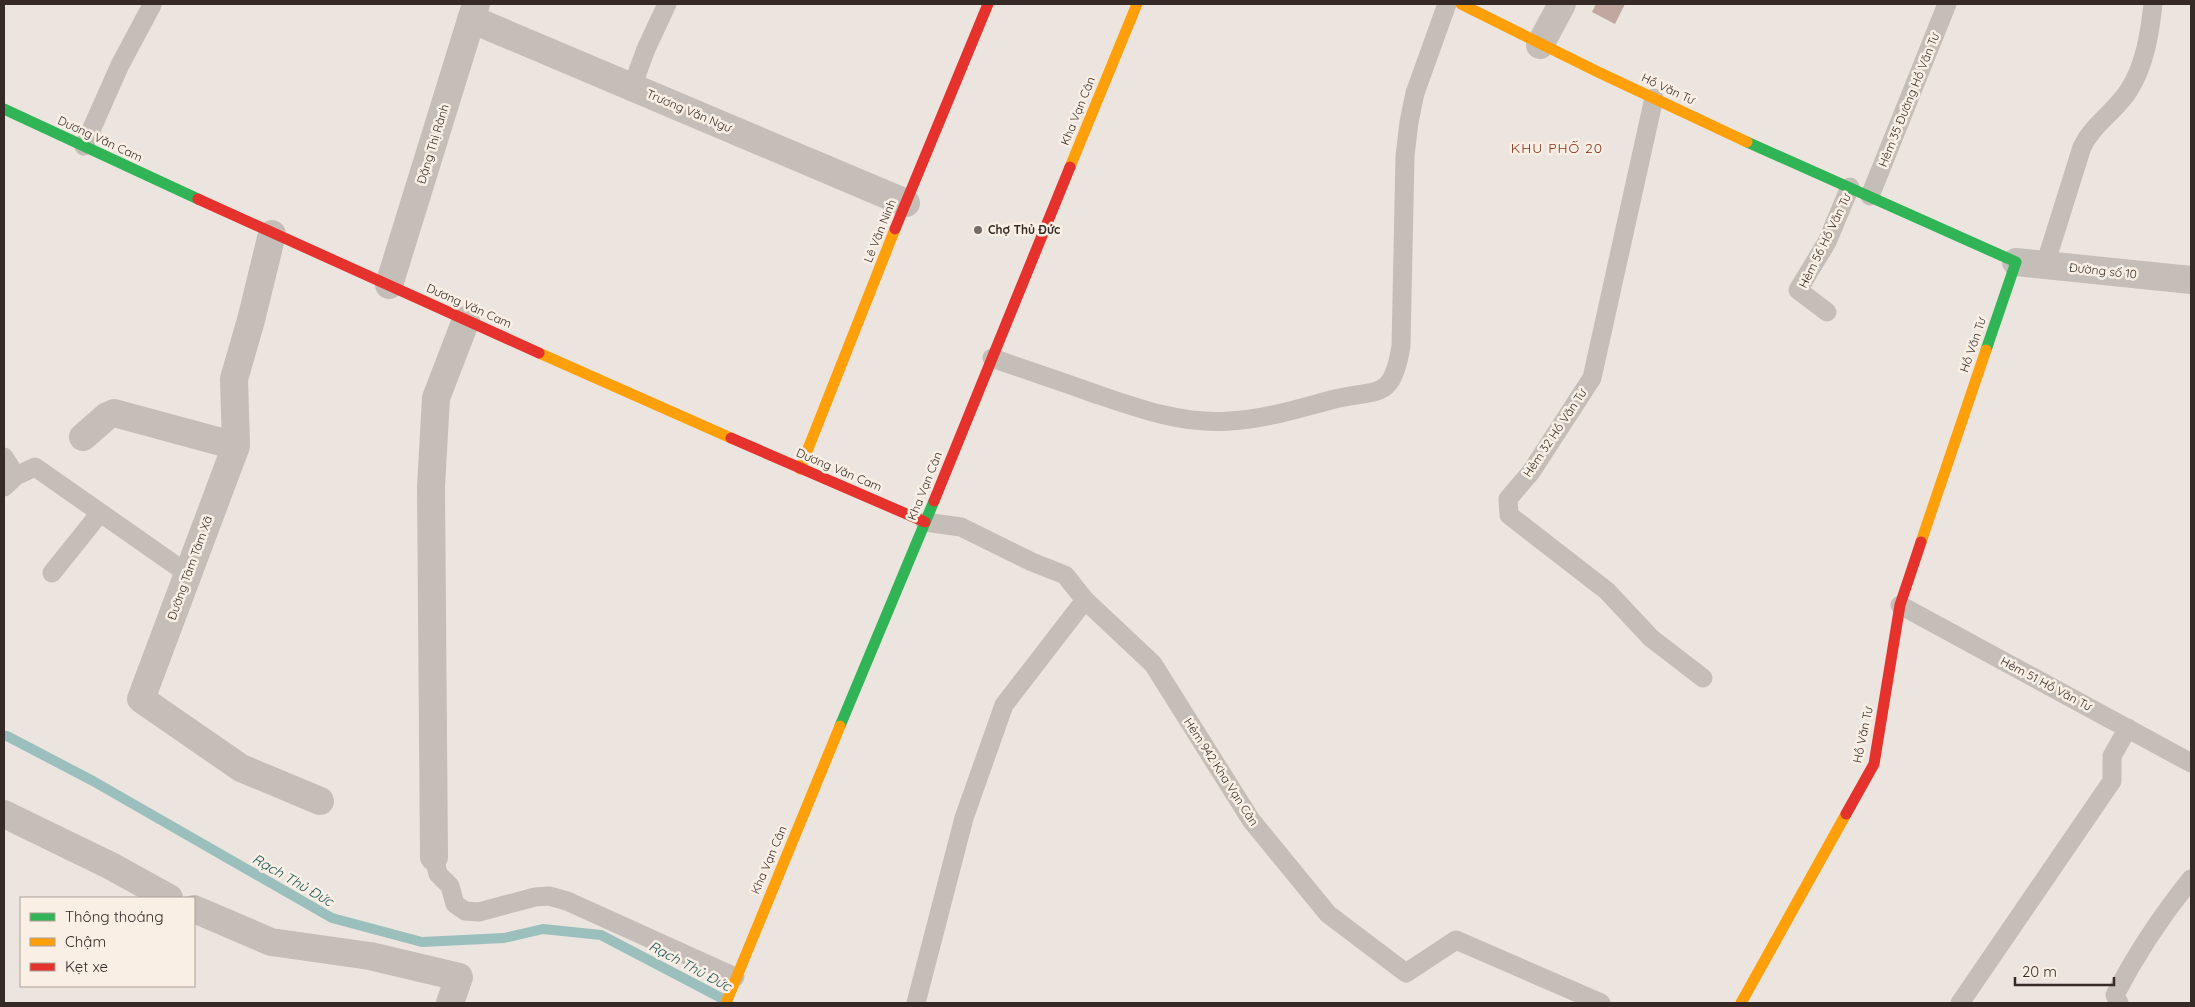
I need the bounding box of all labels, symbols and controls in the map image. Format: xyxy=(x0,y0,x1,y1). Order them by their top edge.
street label: Hẻm 35 Đường Hồ Văn Tư xyxy=(1875,30,1943,169)
street label: Hồ Văn Tư xyxy=(1639,70,1698,108)
street label: Kha Vạn Cân xyxy=(1057,74,1098,147)
street label: Trương Văn Ngư xyxy=(644,86,735,136)
street label: Đặng Thị Rành xyxy=(413,102,452,186)
street label: Dương Văn Cam xyxy=(55,112,145,165)
district label: KHU PHỐ 20 xyxy=(1511,139,1603,157)
street label: Hẻm 56 Hồ Văn Tư xyxy=(1795,190,1854,290)
street label: Lê Văn Ninh xyxy=(860,197,899,265)
place label: Chợ Thủ Đức xyxy=(988,222,1060,237)
marker: Chợ Thủ Đức xyxy=(972,224,984,236)
street label: Đường số 10 xyxy=(2068,259,2138,282)
street label: Dương Văn Cam xyxy=(424,280,514,331)
street label: Hồ Văn Tư xyxy=(1956,314,1989,374)
street label: Hẻm 32 Hồ Văn Tư xyxy=(1520,385,1590,480)
street label: Dương Văn Cam xyxy=(794,445,884,494)
street label: Kha Vạn Cân xyxy=(904,449,945,522)
street label: Đường Tâm Tâm Xã xyxy=(164,514,215,622)
street label: Hẻm 51 Hồ Văn Tư xyxy=(1998,653,2095,714)
street label: Hồ Văn Tư xyxy=(1849,704,1876,764)
street label: Hẻm 942 Kha Vạn Cân xyxy=(1181,715,1262,828)
street label: Kha Vạn Cân xyxy=(747,823,790,896)
water label: Rạch Thủ Đức xyxy=(249,850,338,911)
legend xyxy=(20,897,195,987)
text: Thông thoáng xyxy=(65,907,164,926)
text: Chậm xyxy=(65,932,106,951)
water label: Rạch Thủ Đức xyxy=(646,937,736,996)
scale bar xyxy=(2015,954,2114,986)
text: Kẹt xe xyxy=(65,957,108,976)
text: 20 m xyxy=(2022,962,2057,981)

